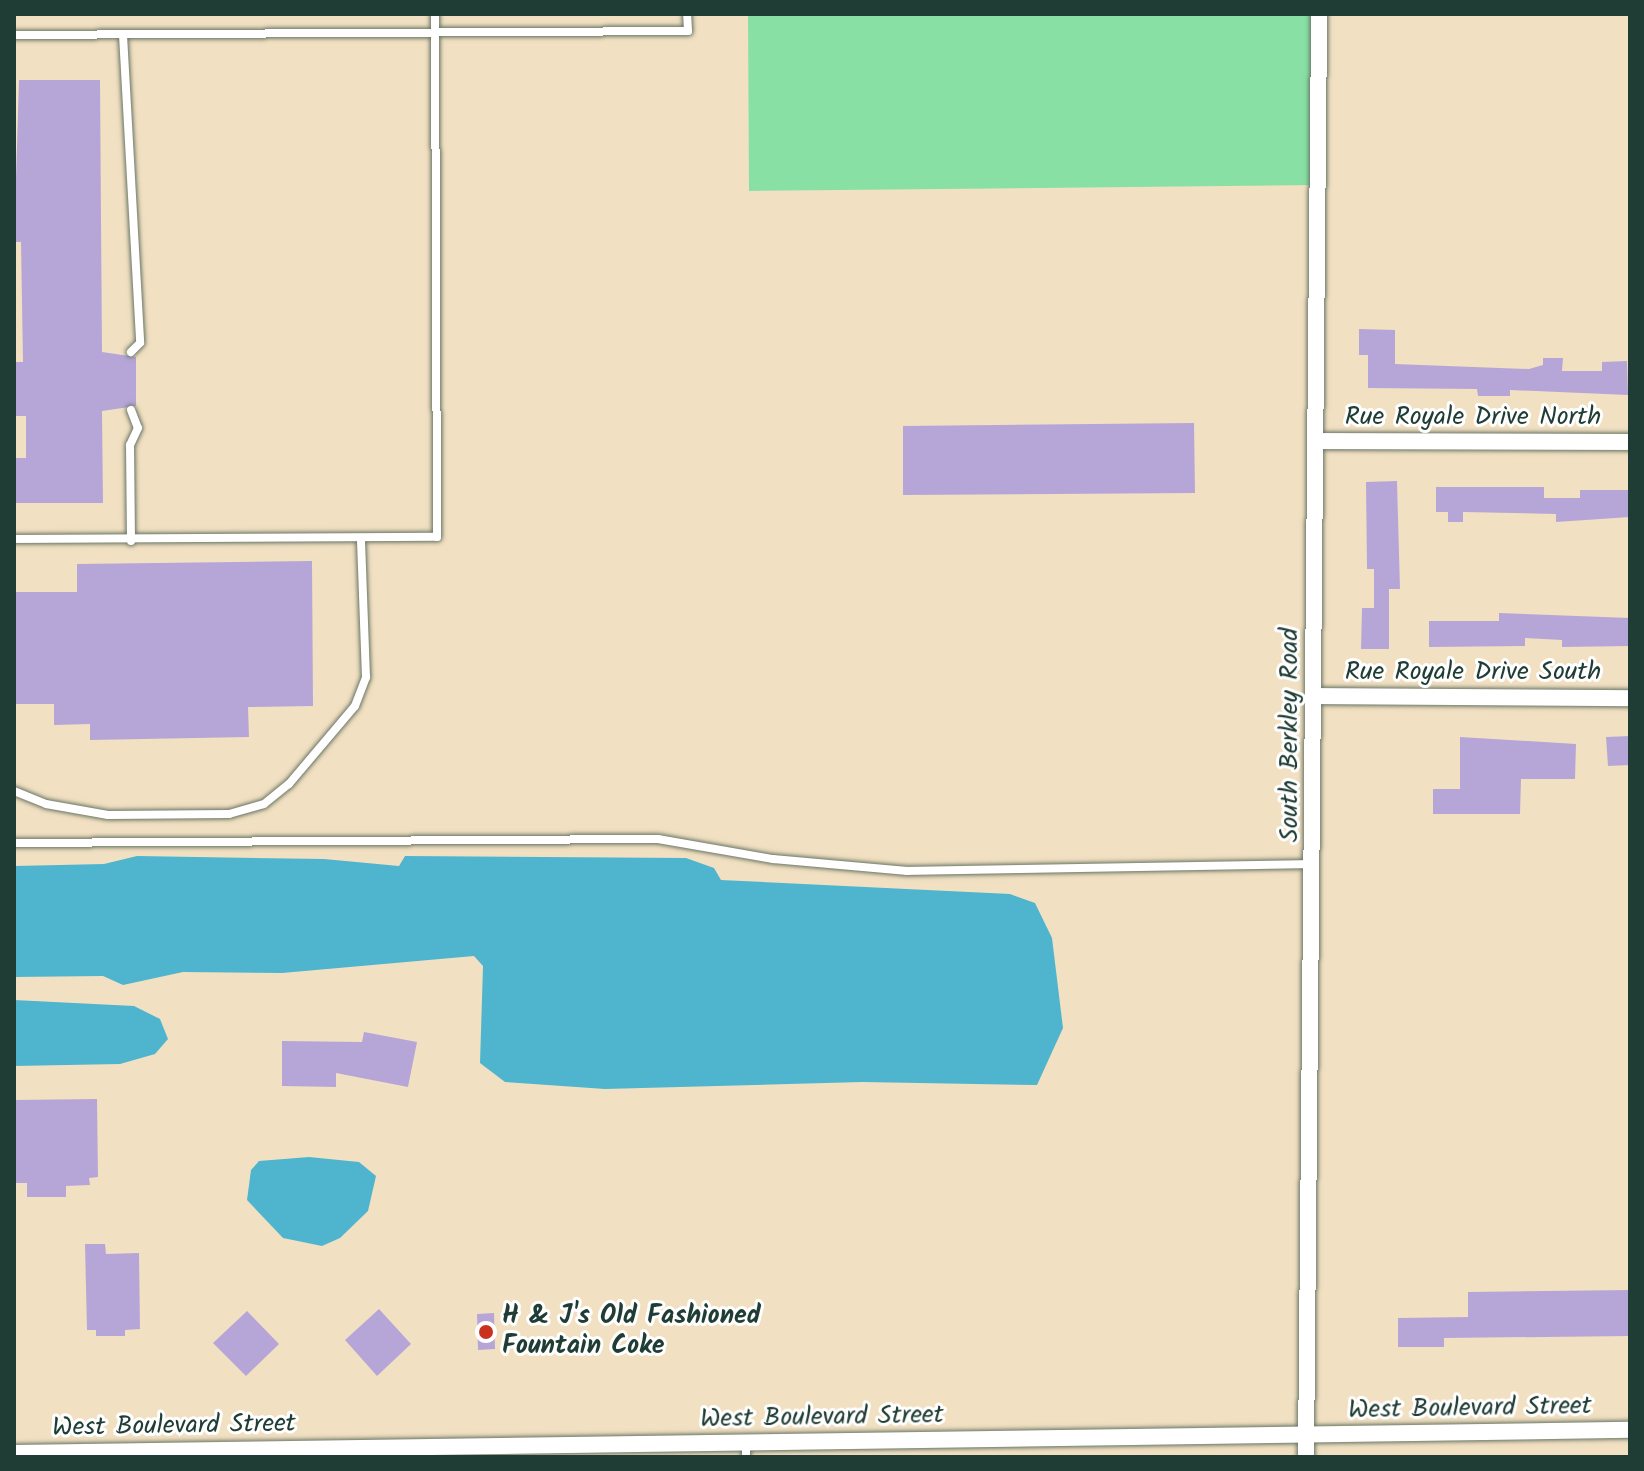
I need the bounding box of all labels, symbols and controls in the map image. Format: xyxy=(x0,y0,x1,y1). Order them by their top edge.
street label: Rue Royale Drive North xyxy=(1345,402,1601,434)
street label: South Berkley Road xyxy=(1275,628,1307,842)
street label: Rue Royale Drive South xyxy=(1345,657,1601,689)
place label: H & J's Old Fashioned Fountain Coke xyxy=(502,1301,761,1362)
marker: H & J's Old Fashioned Fountain Coke xyxy=(477,1323,495,1341)
street label: West Boulevard Street xyxy=(1348,1391,1592,1427)
street label: West Boulevard Street xyxy=(700,1400,944,1436)
street label: West Boulevard Street xyxy=(52,1409,296,1445)

